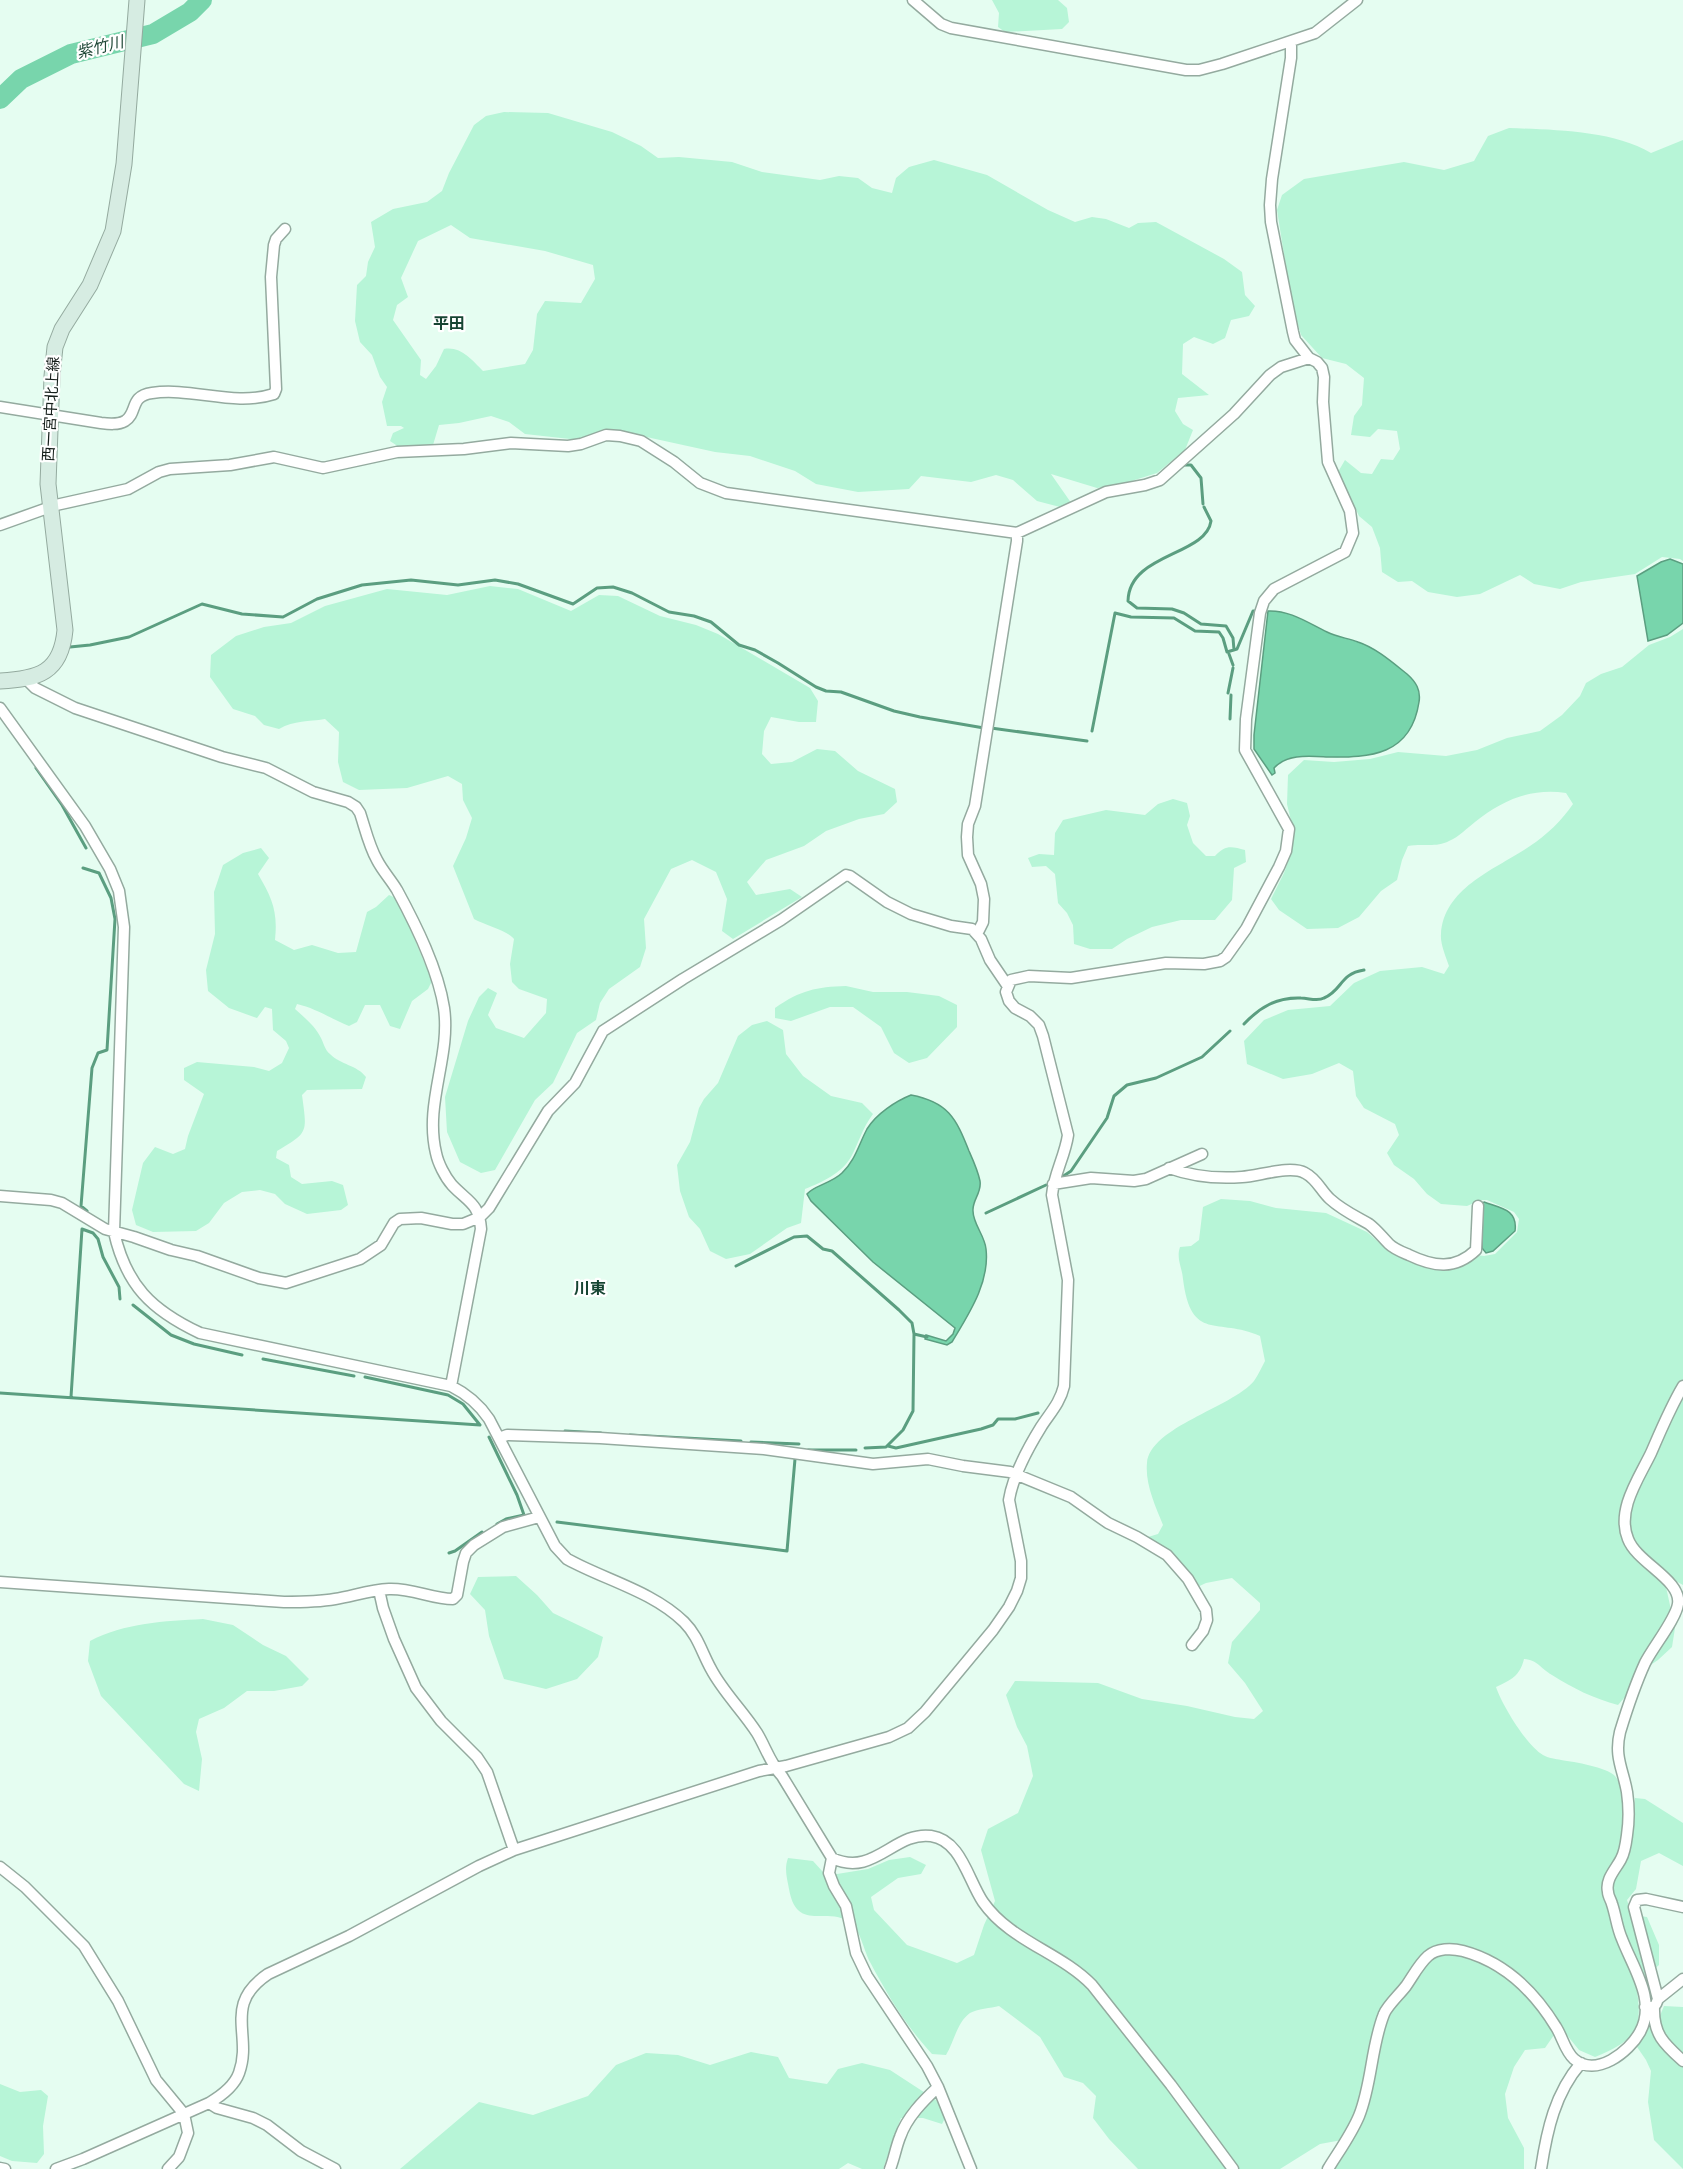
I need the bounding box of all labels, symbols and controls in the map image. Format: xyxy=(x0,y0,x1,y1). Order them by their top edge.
water label: 紫竹川 xyxy=(74,31,128,62)
district label: 平田 xyxy=(433,314,465,333)
street label: 西一宮中北上線 xyxy=(39,356,63,462)
district label: 川東 xyxy=(574,1279,606,1298)

